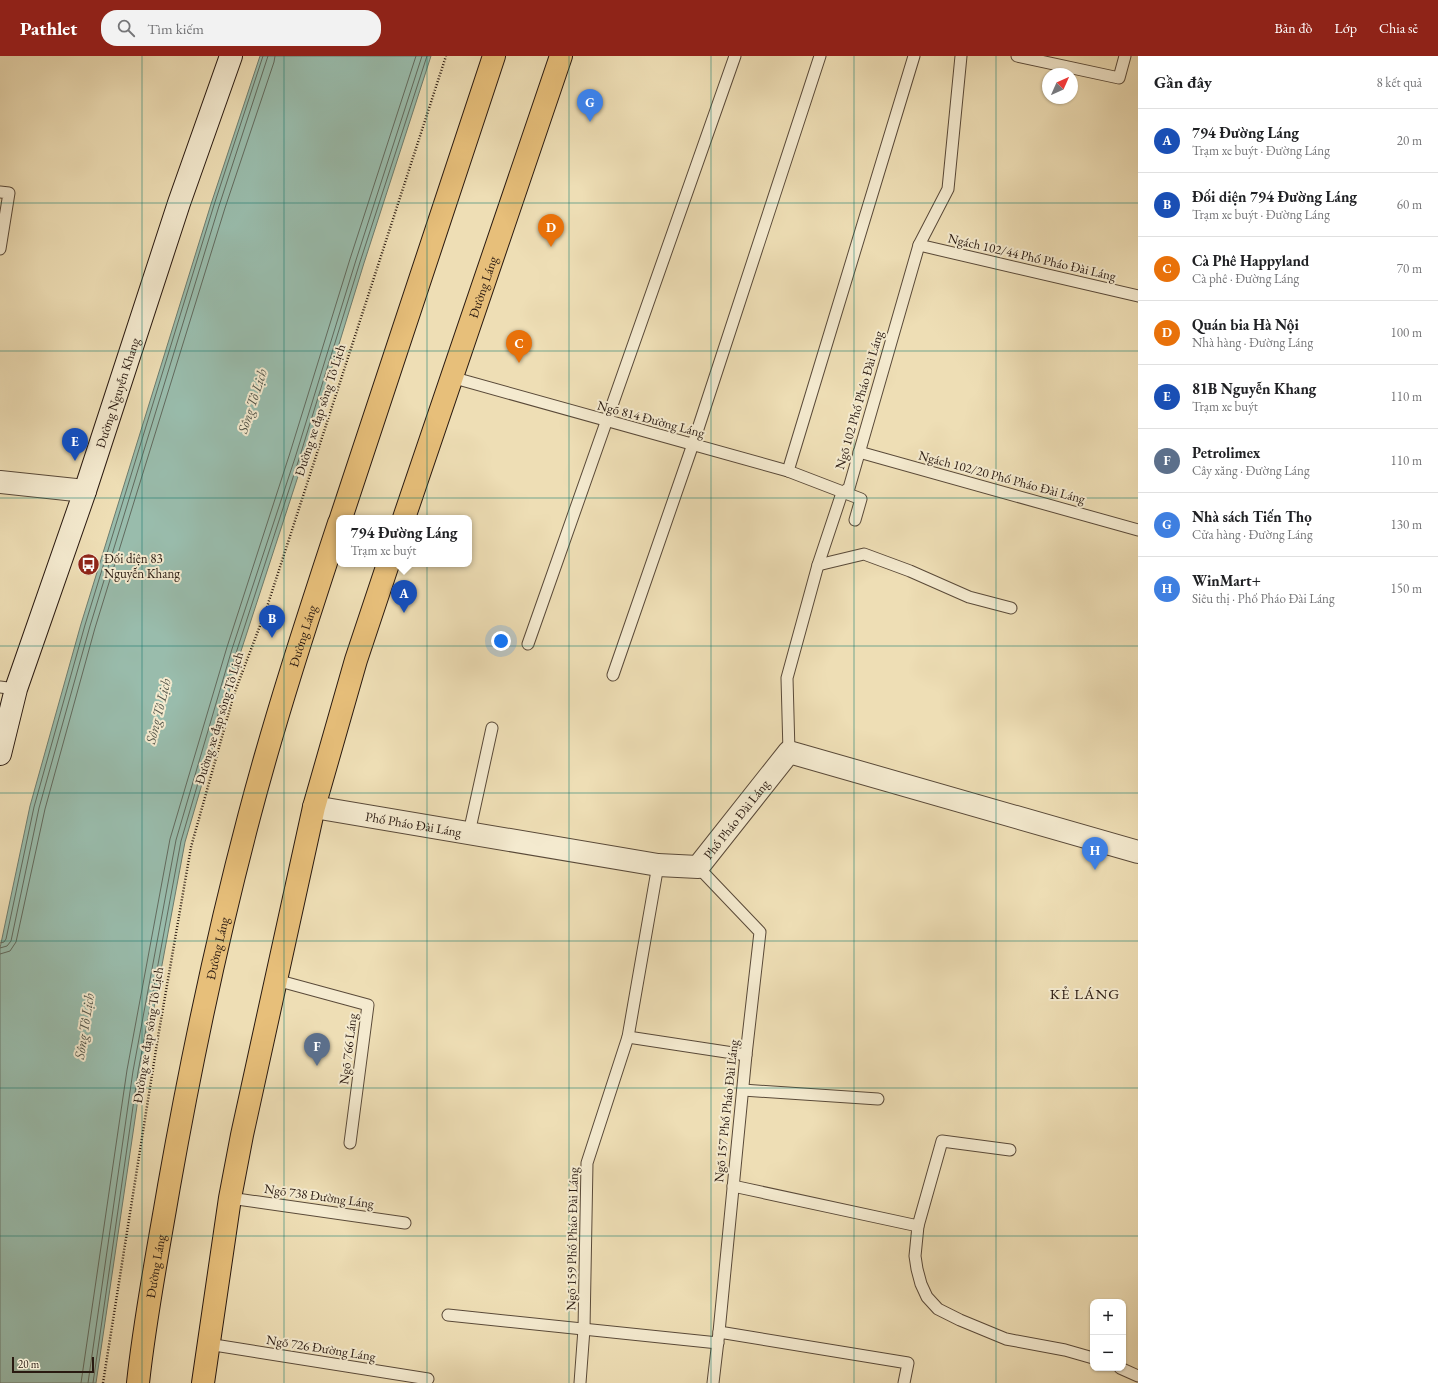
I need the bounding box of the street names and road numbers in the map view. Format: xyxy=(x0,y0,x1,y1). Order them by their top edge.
street label: Ngách 102/44 Phố Pháo Đài Láng xyxy=(946,229,1118,285)
street label: Đường Láng xyxy=(464,254,501,320)
street label: Ngõ 102 Phố Pháo Đài Láng xyxy=(831,328,887,471)
street label: Đường Nguyễn Khang xyxy=(91,335,143,450)
street label: Đường xe đạp sông Tô Lịch xyxy=(291,342,349,478)
street label: Ngõ 814 Đường Láng xyxy=(595,397,707,442)
street label: Ngách 102/20 Phố Pháo Đài Láng xyxy=(917,447,1087,508)
street label: Đường Láng xyxy=(285,602,320,669)
street label: Đường xe đạp sông Tô Lịch xyxy=(191,649,247,786)
street label: Phố Pháo Đài Láng xyxy=(699,775,773,862)
street label: Phố Pháo Đài Láng xyxy=(364,807,463,840)
street label: Đường Láng xyxy=(201,915,232,981)
street label: Đường xe đạp sông Tô Lịch xyxy=(129,965,167,1104)
street label: Ngõ 766 Láng xyxy=(335,1012,361,1086)
street label: Ngõ 157 Phố Pháo Đài Láng xyxy=(710,1038,742,1183)
street label: Ngõ 159 Phố Pháo Đài Láng xyxy=(562,1167,582,1311)
street label: Ngõ 738 Đường Láng xyxy=(263,1180,375,1212)
street label: Đường Láng xyxy=(141,1233,169,1299)
street label: Ngõ 726 Đường Láng xyxy=(265,1331,377,1365)

